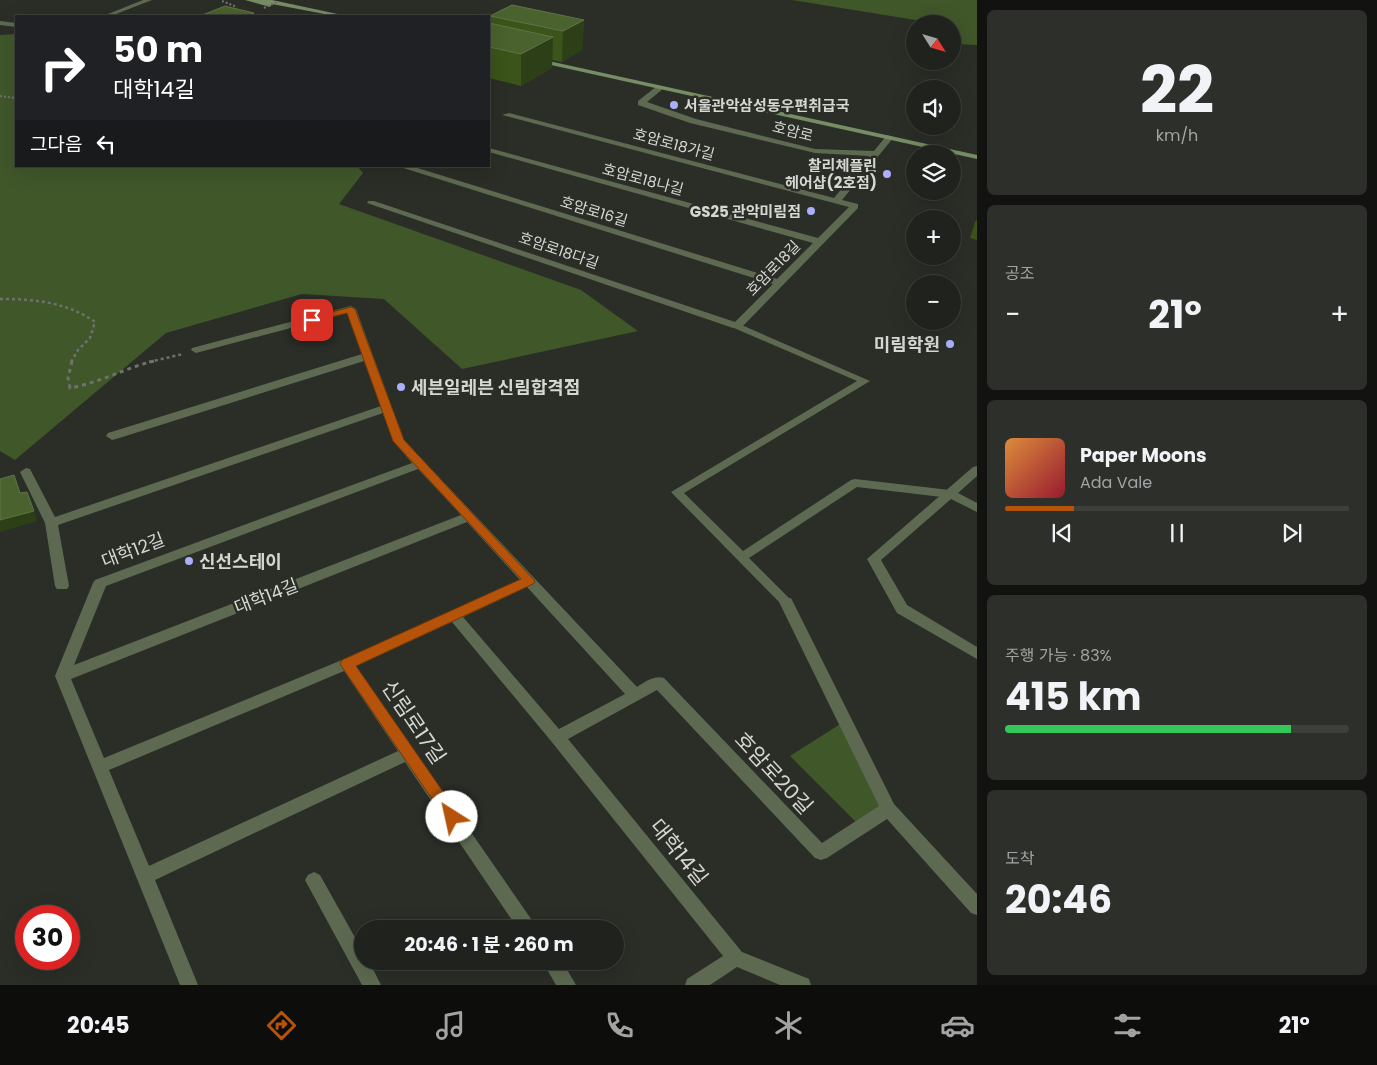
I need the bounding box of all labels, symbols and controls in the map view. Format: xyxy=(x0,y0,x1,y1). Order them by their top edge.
north arrow xyxy=(906,15,961,70)
map controls xyxy=(906,15,961,330)
text: 50 m xyxy=(113,25,203,74)
icon: right xyxy=(30,35,95,100)
text: 22 xyxy=(1140,45,1214,136)
text: 대학14길 xyxy=(113,74,195,105)
button: sound xyxy=(906,80,961,135)
place label: 서울관악삼성동우편취급국 xyxy=(684,95,850,116)
marker: 서울관악삼성동우편취급국 xyxy=(668,99,680,111)
street label: 호암로 xyxy=(770,116,816,146)
street label: 호암로18가길 xyxy=(631,123,717,165)
text: km/h xyxy=(1156,124,1198,147)
icon: left xyxy=(92,130,120,158)
text: 그다음 xyxy=(30,131,82,158)
button: layers xyxy=(906,145,961,200)
place label: 찰리체플린 헤어샵(2호점) xyxy=(785,155,877,193)
street label: 호암로18나길 xyxy=(600,158,686,200)
marker: 찰리체플린 헤어샵(2호점) xyxy=(881,168,893,180)
street label: 호암로16길 xyxy=(558,191,630,231)
place label: GS25 관악미림점 xyxy=(690,201,801,222)
marker: GS25 관악미림점 xyxy=(805,205,817,217)
button: + xyxy=(906,210,961,265)
street label: 호암로18다길 xyxy=(516,227,602,273)
street label: 호암로18길 xyxy=(741,236,805,300)
text: 공조 xyxy=(1005,262,1034,285)
button: − xyxy=(906,275,961,330)
text: 21° xyxy=(1148,288,1202,341)
text: − xyxy=(1005,295,1020,334)
text: + xyxy=(1330,295,1349,334)
pin xyxy=(291,299,333,341)
icon: arrive xyxy=(298,306,326,334)
place label: 미림학원 xyxy=(874,332,940,357)
marker: 미림학원 xyxy=(944,338,956,350)
place label: 세븐일레븐 신림합격점 xyxy=(411,375,580,400)
marker: 세븐일레븐 신림합격점 xyxy=(395,381,407,393)
text: Paper Moons xyxy=(1080,442,1207,469)
text: Ada Vale xyxy=(1080,471,1152,494)
icon: previous xyxy=(1048,519,1076,547)
icon: pause xyxy=(1163,519,1191,547)
icon: next xyxy=(1278,519,1306,547)
street label: 대학12길 xyxy=(98,527,168,573)
place label: 신선스테이 xyxy=(199,549,282,574)
marker: 신선스테이 xyxy=(183,555,195,567)
street label: 대학14길 xyxy=(230,572,302,620)
text: 주행 가능 · 83% xyxy=(1005,644,1112,667)
text: 415 km xyxy=(1005,670,1142,723)
street label: 신림로17길 xyxy=(375,674,453,770)
street label: 호암로20길 xyxy=(728,726,820,820)
position arrow xyxy=(425,790,477,842)
street label: 대학14길 xyxy=(643,813,715,891)
text: 도착 xyxy=(1005,847,1034,870)
text: 20:46 xyxy=(1005,873,1112,926)
speed limit sign: 30 xyxy=(15,905,80,970)
text: 20:46 · 1 분 · 260 m xyxy=(404,931,574,958)
icon: directions xyxy=(264,1008,299,1043)
icon: music xyxy=(433,1008,468,1043)
icon: phone xyxy=(602,1008,637,1043)
icon: climate xyxy=(771,1008,806,1043)
icon: car xyxy=(940,1008,975,1043)
icon: filters xyxy=(1110,1008,1145,1043)
text: 20:45 xyxy=(67,1010,129,1041)
text: 21° xyxy=(1279,1010,1310,1041)

